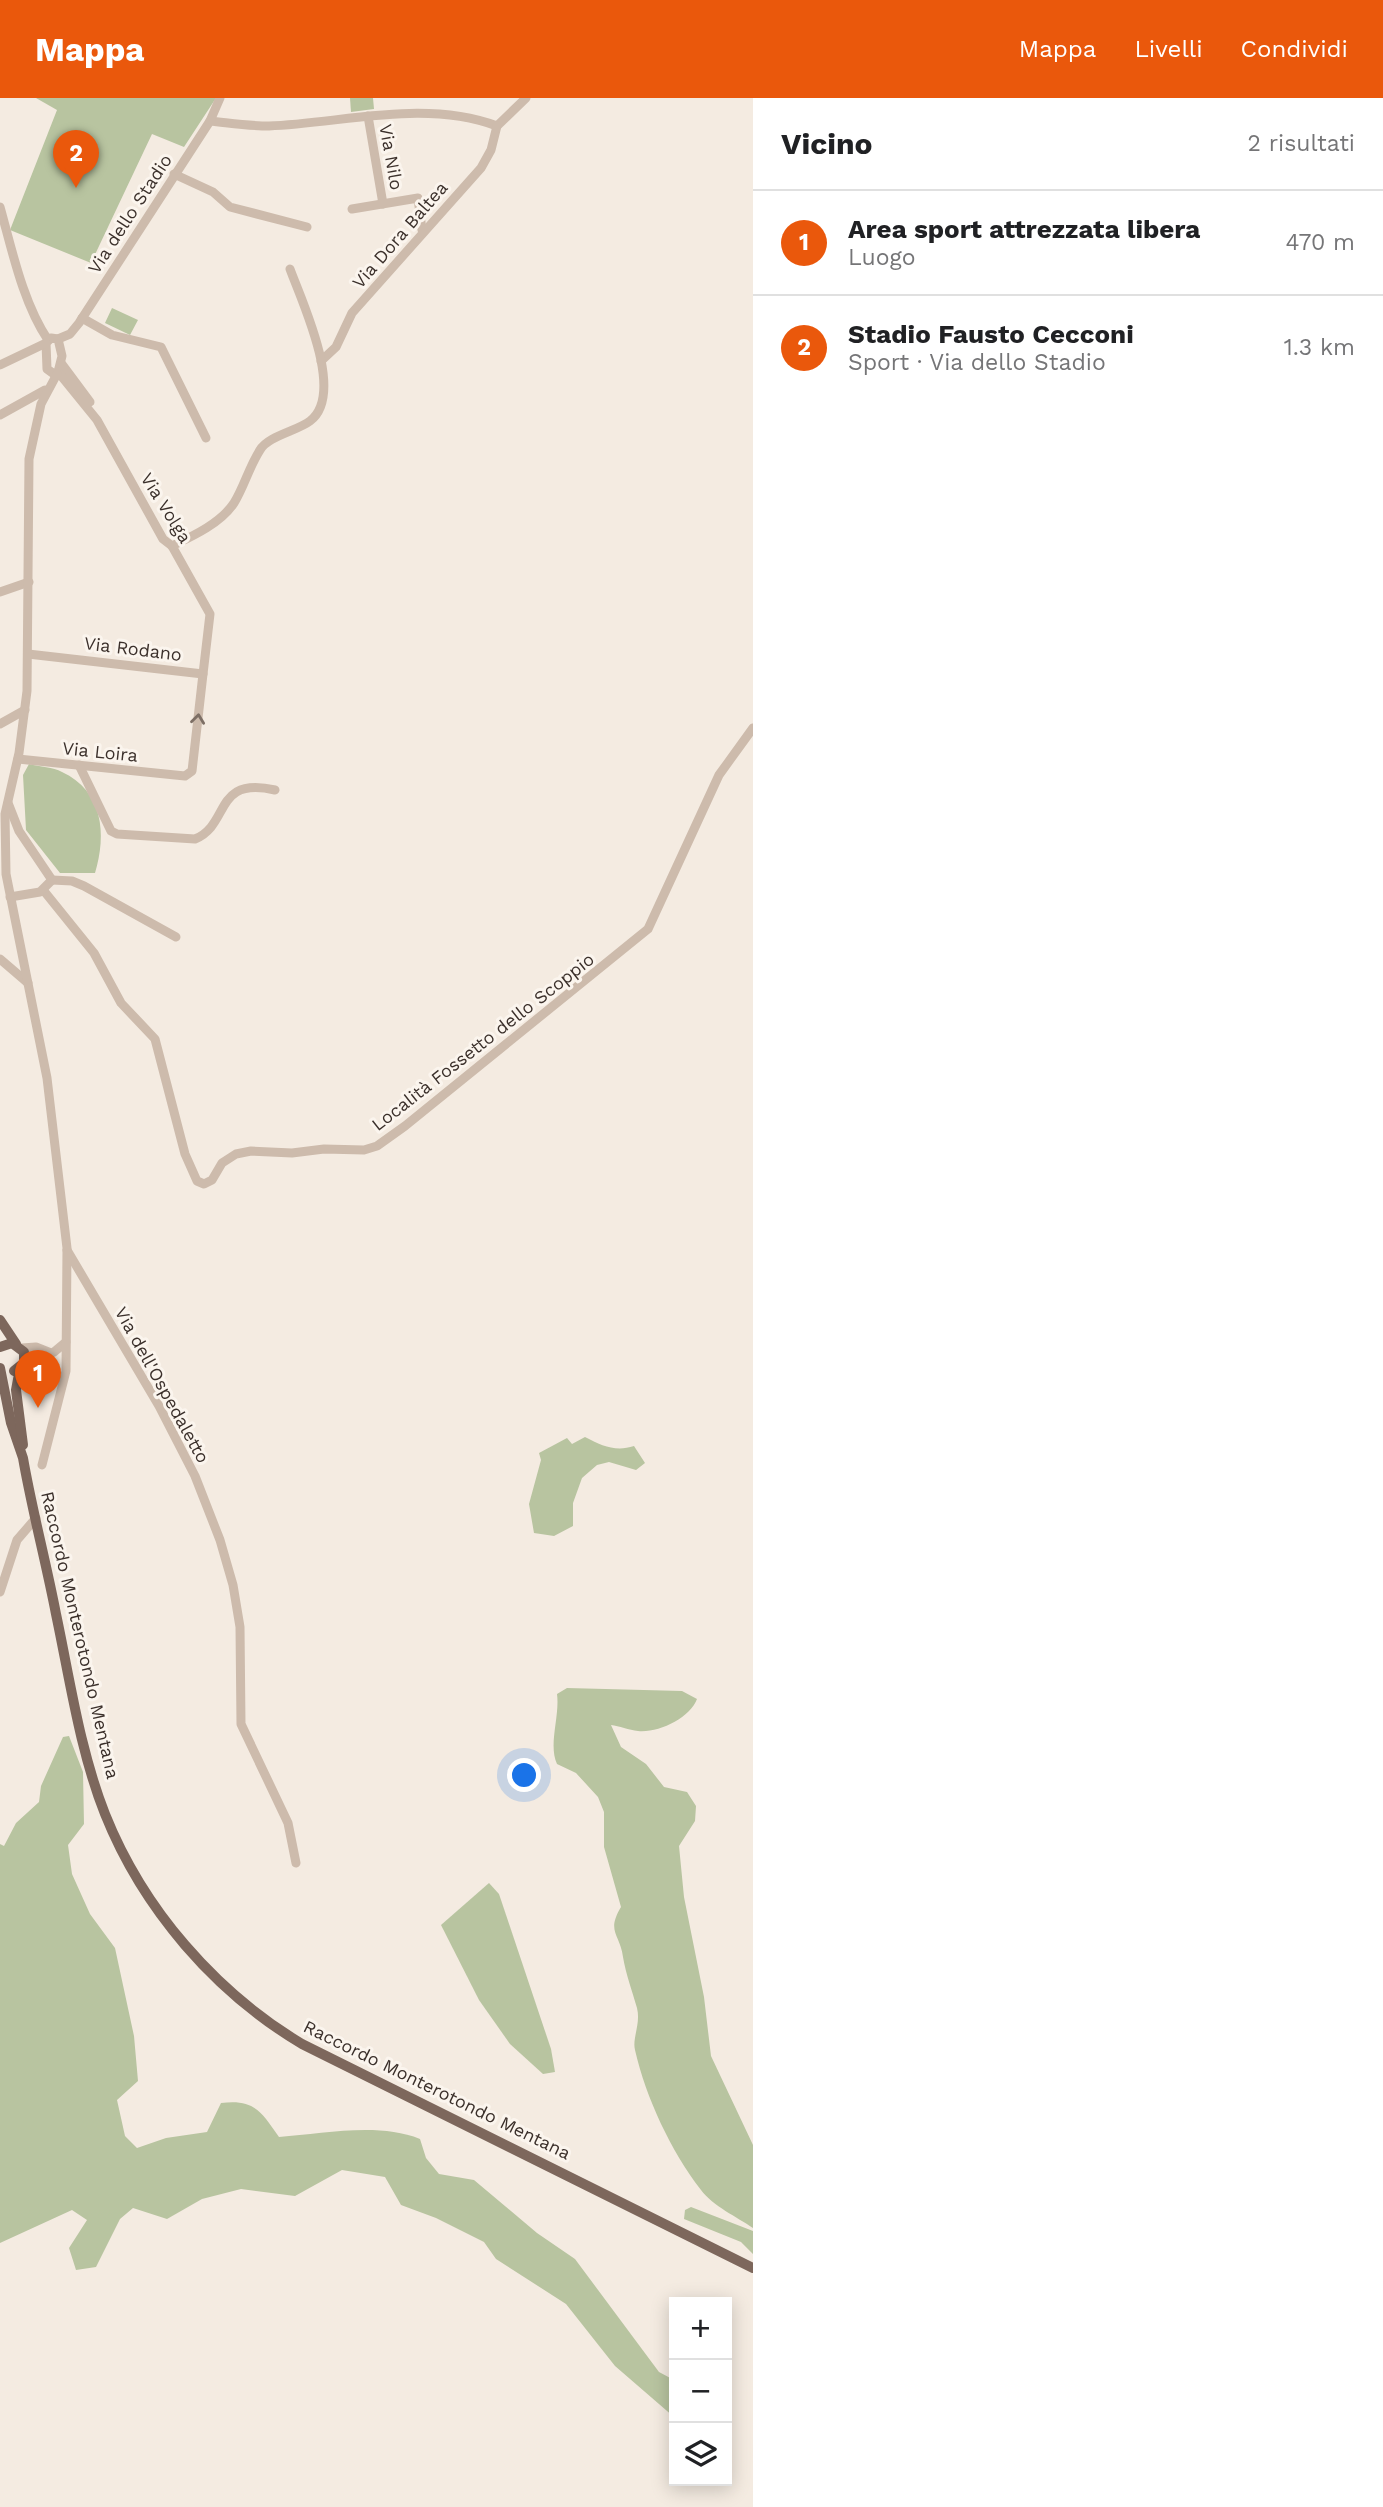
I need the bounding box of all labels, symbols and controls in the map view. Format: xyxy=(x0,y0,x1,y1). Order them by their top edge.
text: Mappa xyxy=(35,30,144,69)
text: Mappa xyxy=(1019,35,1096,63)
text: Livelli xyxy=(1134,35,1203,63)
text: Condividi xyxy=(1241,35,1348,63)
street label: Via Nilo xyxy=(375,122,408,192)
text: Vicino xyxy=(781,126,873,161)
pin: 2 xyxy=(53,130,99,188)
text: 2 risultati xyxy=(1247,130,1355,157)
street label: Via dello Stadio xyxy=(83,150,176,277)
street label: Via Dora Baltea xyxy=(348,177,452,292)
text: Area sport attrezzata libera xyxy=(848,214,1200,244)
text: 1 xyxy=(799,229,809,256)
text: 470 m xyxy=(1286,229,1355,256)
text: Luogo xyxy=(848,244,916,271)
text: Stadio Fausto Cecconi xyxy=(848,319,1134,349)
text: 2 xyxy=(797,334,811,361)
text: 1.3 km xyxy=(1284,334,1355,361)
text: Sport · Via dello Stadio xyxy=(848,349,1106,376)
street label: Via Volga xyxy=(137,469,196,547)
street label: Via Rodano xyxy=(83,632,183,665)
one-way arrow xyxy=(190,713,205,725)
street label: Via Loira xyxy=(61,737,139,766)
street label: Località Fossetto dello Scoppio xyxy=(367,948,598,1135)
street label: Via dell'Ospedaletto xyxy=(111,1303,214,1467)
pin: 1 xyxy=(15,1350,61,1408)
street label: Raccordo Monterotondo Mentana xyxy=(37,1489,124,1781)
your location xyxy=(507,1758,541,1792)
street label: Raccordo Monterotondo Mentana xyxy=(300,2016,574,2164)
map controls xyxy=(669,2297,732,2486)
button: + xyxy=(669,2297,732,2360)
button: − xyxy=(669,2360,732,2423)
button: layers xyxy=(669,2423,732,2486)

